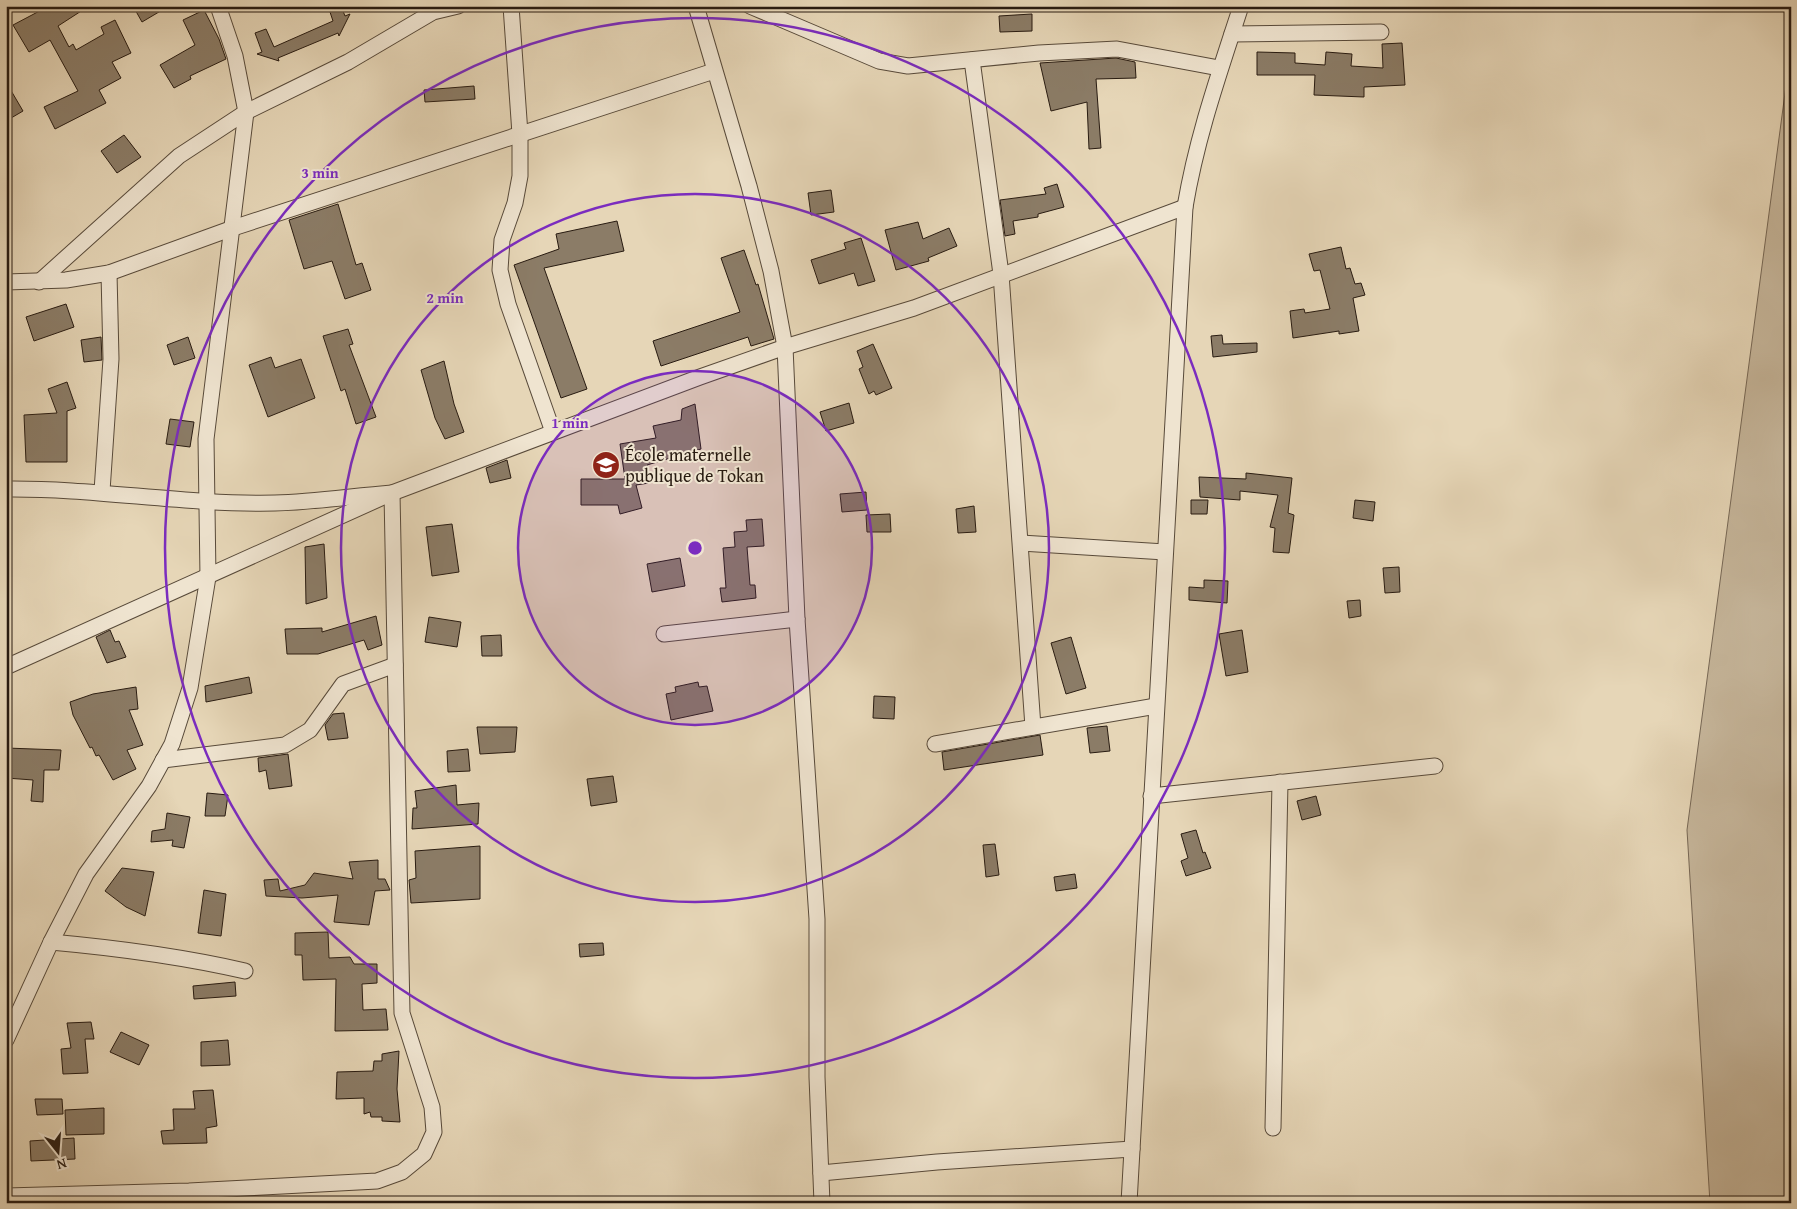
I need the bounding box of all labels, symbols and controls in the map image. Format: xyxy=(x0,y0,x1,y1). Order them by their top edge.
text: 3 min xyxy=(301,162,339,183)
text: 2 min xyxy=(426,287,464,308)
text: 1 min xyxy=(551,412,589,433)
place label: École maternelle publique de Tokan xyxy=(625,441,764,489)
school or university icon: École maternelle publique de Tokan xyxy=(591,450,621,480)
centre of rings xyxy=(686,539,704,557)
north arrow xyxy=(32,1126,82,1176)
text: N xyxy=(54,1154,69,1176)

